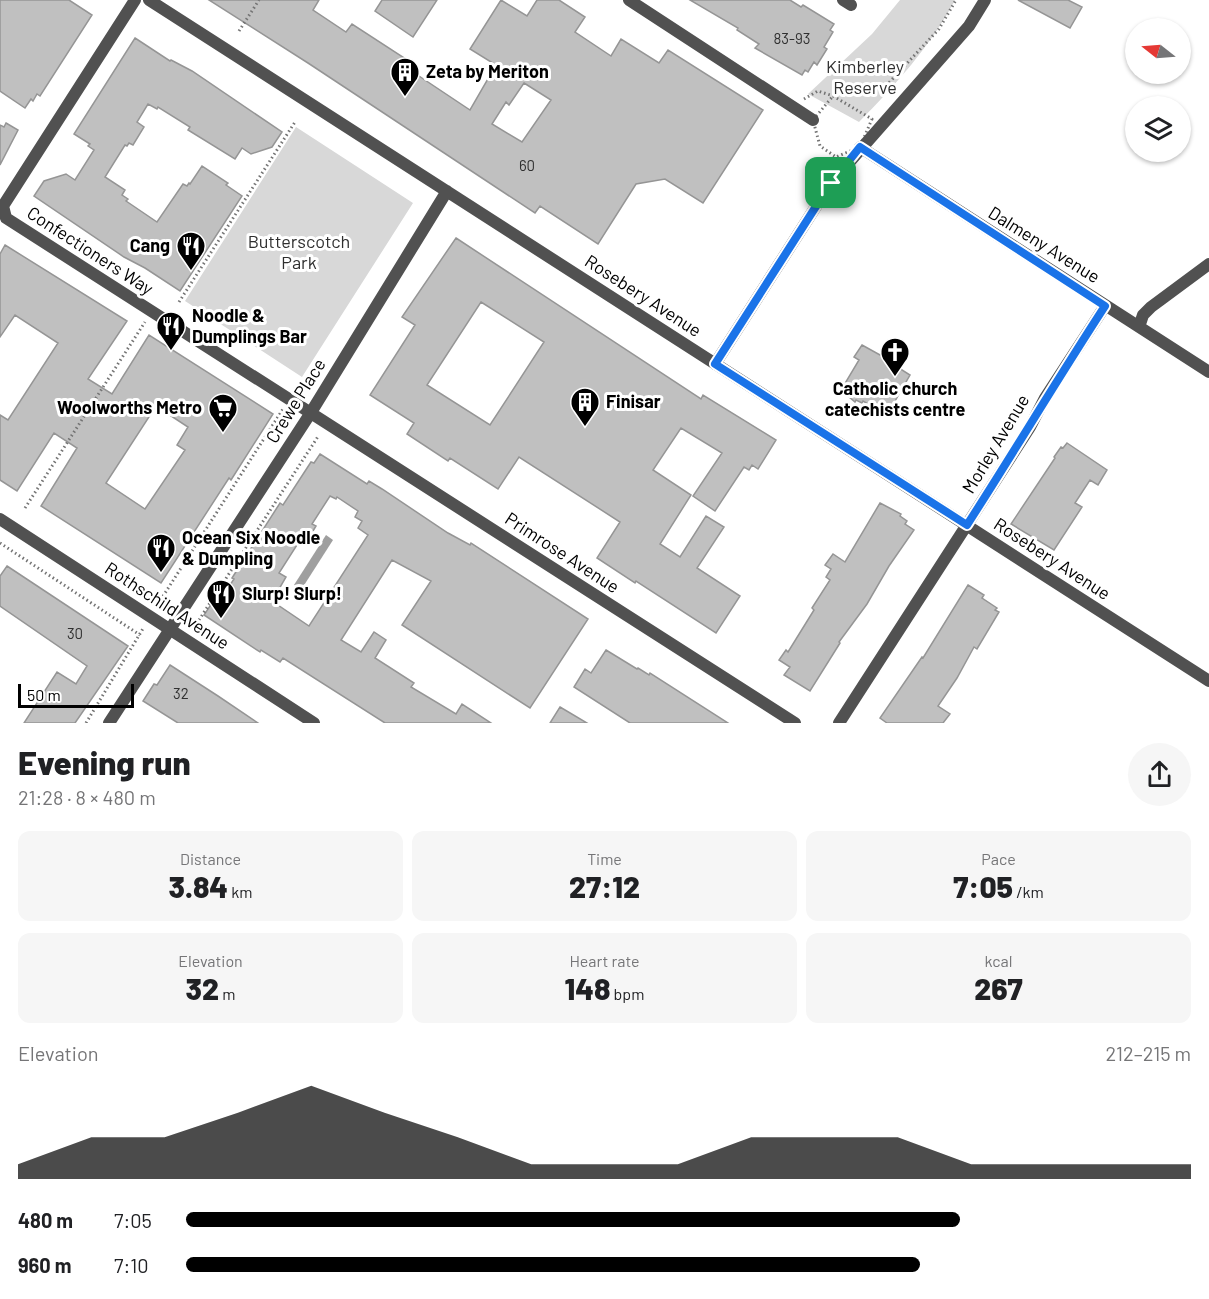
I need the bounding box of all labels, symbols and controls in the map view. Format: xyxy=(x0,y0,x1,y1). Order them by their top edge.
north arrow xyxy=(1125,18,1191,84)
map controls xyxy=(1125,18,1191,162)
house number: 83-93 xyxy=(774,29,811,47)
park label: Kimberley Reserve xyxy=(826,55,904,98)
building icon: Zeta by Meriton xyxy=(389,56,421,98)
place label: Zeta by Meriton xyxy=(426,60,549,82)
button: layers xyxy=(1125,96,1191,162)
house number: 60 xyxy=(519,156,535,174)
pin xyxy=(805,157,856,208)
icon: arrive xyxy=(814,166,847,199)
street label: Confectioners Way xyxy=(23,201,158,299)
street label: Dalmeny Avenue xyxy=(985,201,1104,287)
restaurant icon: Cang xyxy=(175,230,207,272)
park label: Butterscotch Park xyxy=(248,230,350,273)
place label: Cang xyxy=(130,234,170,256)
street label: Rosebery Avenue xyxy=(581,249,706,341)
place label: Noodle & Dumplings Bar xyxy=(192,304,307,347)
restaurant icon: Noodle & Dumplings Bar xyxy=(155,310,187,352)
church icon: Catholic church catechists centre xyxy=(879,336,911,378)
street label: Crewe Place xyxy=(261,354,330,447)
place label: Catholic church catechists centre xyxy=(825,377,966,420)
building icon: Finisar xyxy=(569,386,601,428)
place label: Finisar xyxy=(606,390,661,412)
street label: Morley Avenue xyxy=(957,390,1033,497)
supermarket icon: Woolworths Metro xyxy=(207,392,239,434)
place label: Woolworths Metro xyxy=(57,396,202,418)
street label: Primrose Avenue xyxy=(501,507,624,597)
street label: Rosebery Avenue xyxy=(990,512,1115,604)
place label: Ocean Six Noodle & Dumpling xyxy=(182,526,321,569)
restaurant icon: Ocean Six Noodle & Dumpling xyxy=(145,532,177,574)
street label: Rothschild Avenue xyxy=(101,557,234,654)
restaurant icon: Slurp! Slurp! xyxy=(205,578,237,620)
place label: Slurp! Slurp! xyxy=(242,582,342,604)
house number: 30 xyxy=(67,624,83,642)
scale bar xyxy=(18,681,134,708)
house number: 32 xyxy=(173,684,189,702)
text: 50 m xyxy=(27,685,61,704)
text: Evening run xyxy=(18,742,191,782)
button: share xyxy=(1128,743,1191,806)
text: 21:28 · 8 × 480 m xyxy=(18,785,156,809)
text: Distance xyxy=(180,849,241,868)
text: Time xyxy=(587,849,622,868)
text: Pace xyxy=(981,849,1016,868)
text: 3.84 xyxy=(168,868,228,904)
text: 27:12 xyxy=(569,868,640,904)
text: 7:05 xyxy=(953,868,1013,904)
text: km xyxy=(228,882,253,901)
text: /km xyxy=(1013,882,1044,901)
text: Elevation xyxy=(178,951,243,970)
text: Heart rate xyxy=(569,951,640,970)
text: kcal xyxy=(985,951,1012,970)
text: 32 xyxy=(186,970,219,1006)
text: 148 xyxy=(565,970,610,1006)
text: 267 xyxy=(974,970,1023,1006)
text: m xyxy=(219,984,235,1003)
text: bpm xyxy=(610,984,644,1003)
text: Elevation xyxy=(18,1041,99,1065)
text: 212–215 m xyxy=(1106,1041,1191,1065)
text: 480 m xyxy=(18,1208,73,1232)
text: 7:05 xyxy=(114,1208,152,1232)
text: 960 m xyxy=(18,1253,71,1277)
text: 7:10 xyxy=(114,1253,149,1277)

